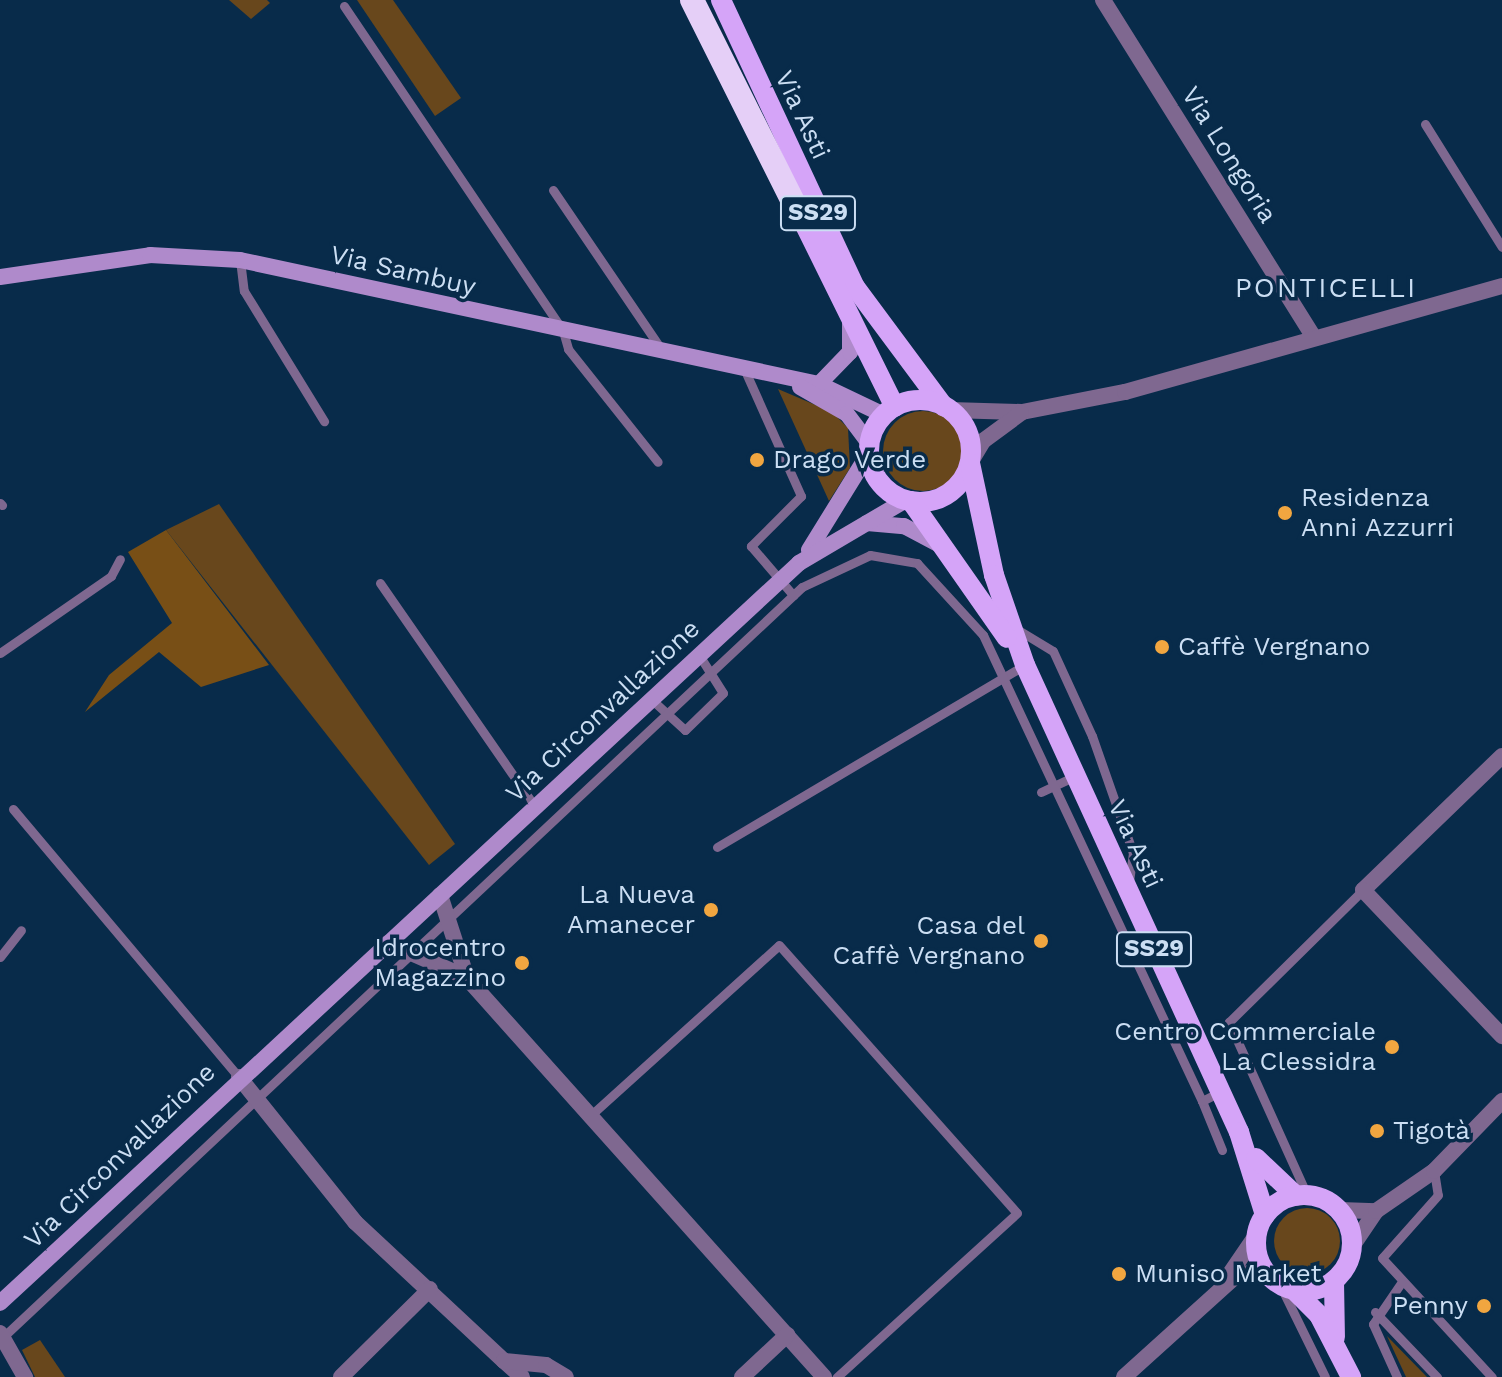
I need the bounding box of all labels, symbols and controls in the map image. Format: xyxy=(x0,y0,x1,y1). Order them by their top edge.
street label: Via Asti xyxy=(768,65,836,165)
street label: Via Longoria xyxy=(1174,81,1284,229)
road number: SS29 xyxy=(778,193,858,233)
street label: Via Sambuy xyxy=(327,239,479,303)
district label: PONTICELLI xyxy=(1235,271,1417,305)
place label: Drago Verde xyxy=(773,444,927,476)
marker: Drago Verde xyxy=(748,451,766,469)
place label: Residenza Anni Azzurri xyxy=(1301,482,1455,544)
marker: Residenza Anni Azzurri xyxy=(1276,504,1294,522)
street label: Via Circonvallazione xyxy=(499,613,707,809)
place label: Caffè Vergnano xyxy=(1178,631,1371,663)
marker: Caffè Vergnano xyxy=(1153,638,1171,656)
street label: Via Asti xyxy=(1101,794,1169,894)
place label: La Nueva Amanecer xyxy=(567,879,695,940)
marker: La Nueva Amanecer xyxy=(702,901,720,919)
place label: Casa del Caffè Vergnano xyxy=(832,910,1025,972)
road number: SS29 xyxy=(1114,929,1194,969)
place label: Idrocentro Magazzino xyxy=(374,932,506,994)
marker: Casa del Caffè Vergnano xyxy=(1032,932,1050,950)
marker: Idrocentro Magazzino xyxy=(513,954,531,972)
place label: Centro Commerciale La Clessidra xyxy=(1114,1016,1376,1078)
marker: Centro Commerciale La Clessidra xyxy=(1383,1038,1401,1056)
street label: Via Circonvallazione xyxy=(18,1056,222,1256)
place label: Tigotà xyxy=(1393,1115,1470,1147)
marker: Tigotà xyxy=(1368,1122,1386,1140)
place label: Muniso Market xyxy=(1135,1258,1321,1290)
marker: Muniso Market xyxy=(1110,1265,1128,1283)
place label: Penny xyxy=(1392,1290,1468,1322)
marker: Penny xyxy=(1475,1297,1493,1315)

